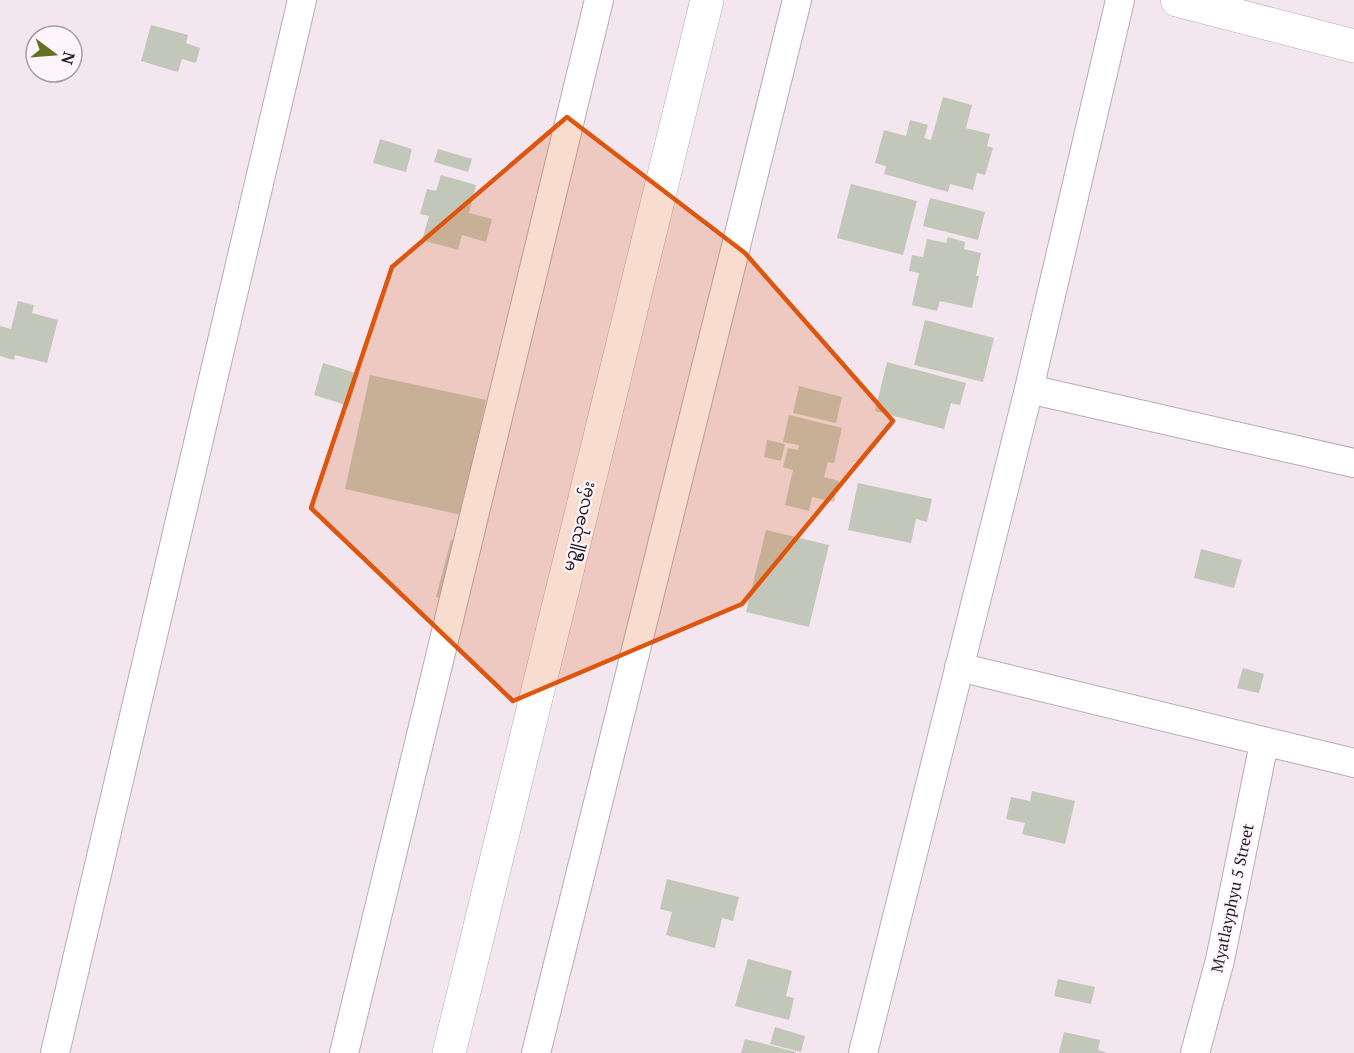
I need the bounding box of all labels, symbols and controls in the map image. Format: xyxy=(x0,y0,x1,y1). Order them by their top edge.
north arrow xyxy=(24,24,84,84)
text: N xyxy=(56,49,81,67)
street label: မဥ္ဇူသုခလမ်း xyxy=(556,479,604,574)
street label: Myatlayphyu 5 Street xyxy=(1205,821,1259,974)

